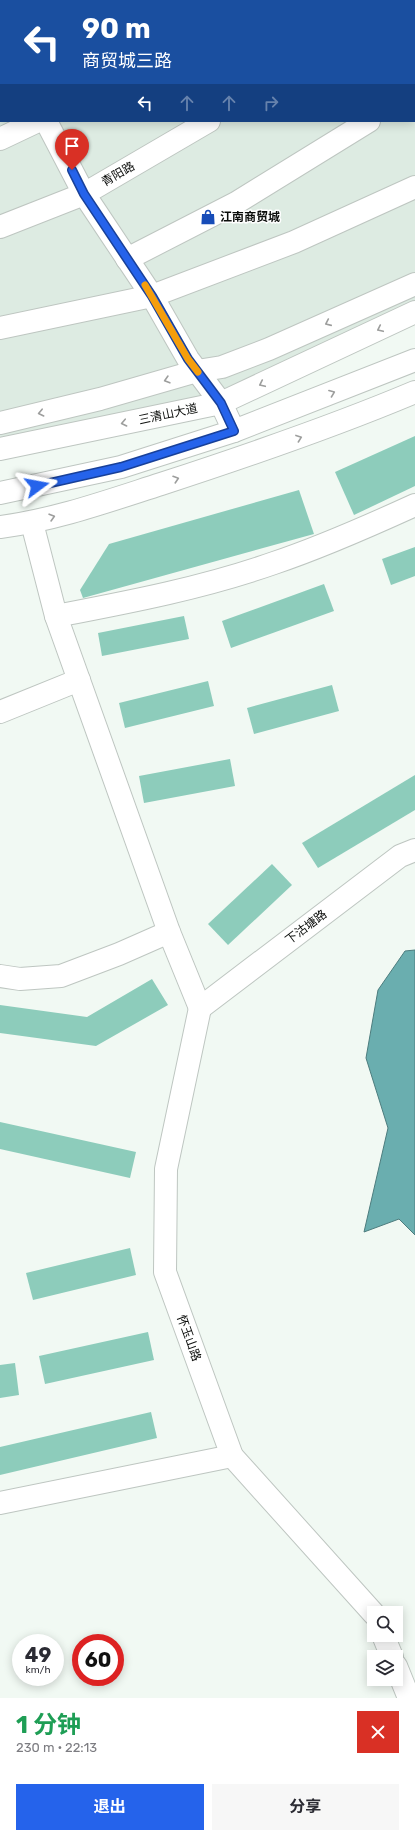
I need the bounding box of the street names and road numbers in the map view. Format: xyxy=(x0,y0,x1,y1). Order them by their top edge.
street label: 青阳路 xyxy=(99,159,137,189)
street label: 三清山大道 xyxy=(137,401,199,427)
street label: 下沽塘路 xyxy=(283,907,329,947)
street label: 怀玉山路 xyxy=(174,1313,204,1363)

